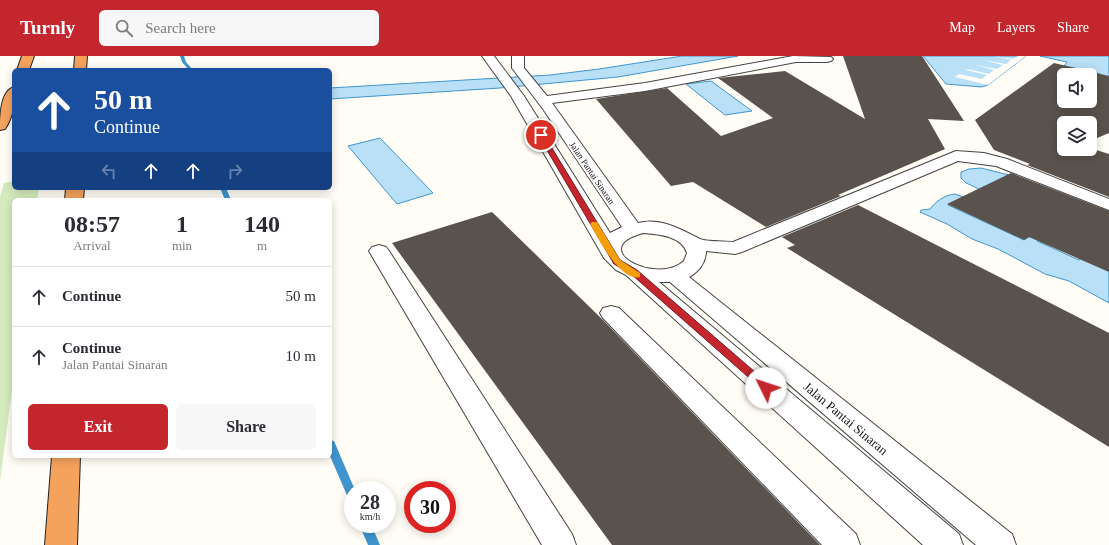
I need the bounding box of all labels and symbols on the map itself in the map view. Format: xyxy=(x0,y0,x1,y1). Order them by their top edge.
pin xyxy=(524,118,558,152)
street label: Jalan Pantai Sinaran xyxy=(567,140,617,206)
position arrow xyxy=(745,367,787,409)
street label: Jalan Pantai Sinaran xyxy=(800,379,891,458)
speed limit sign: 30 xyxy=(404,481,456,533)

